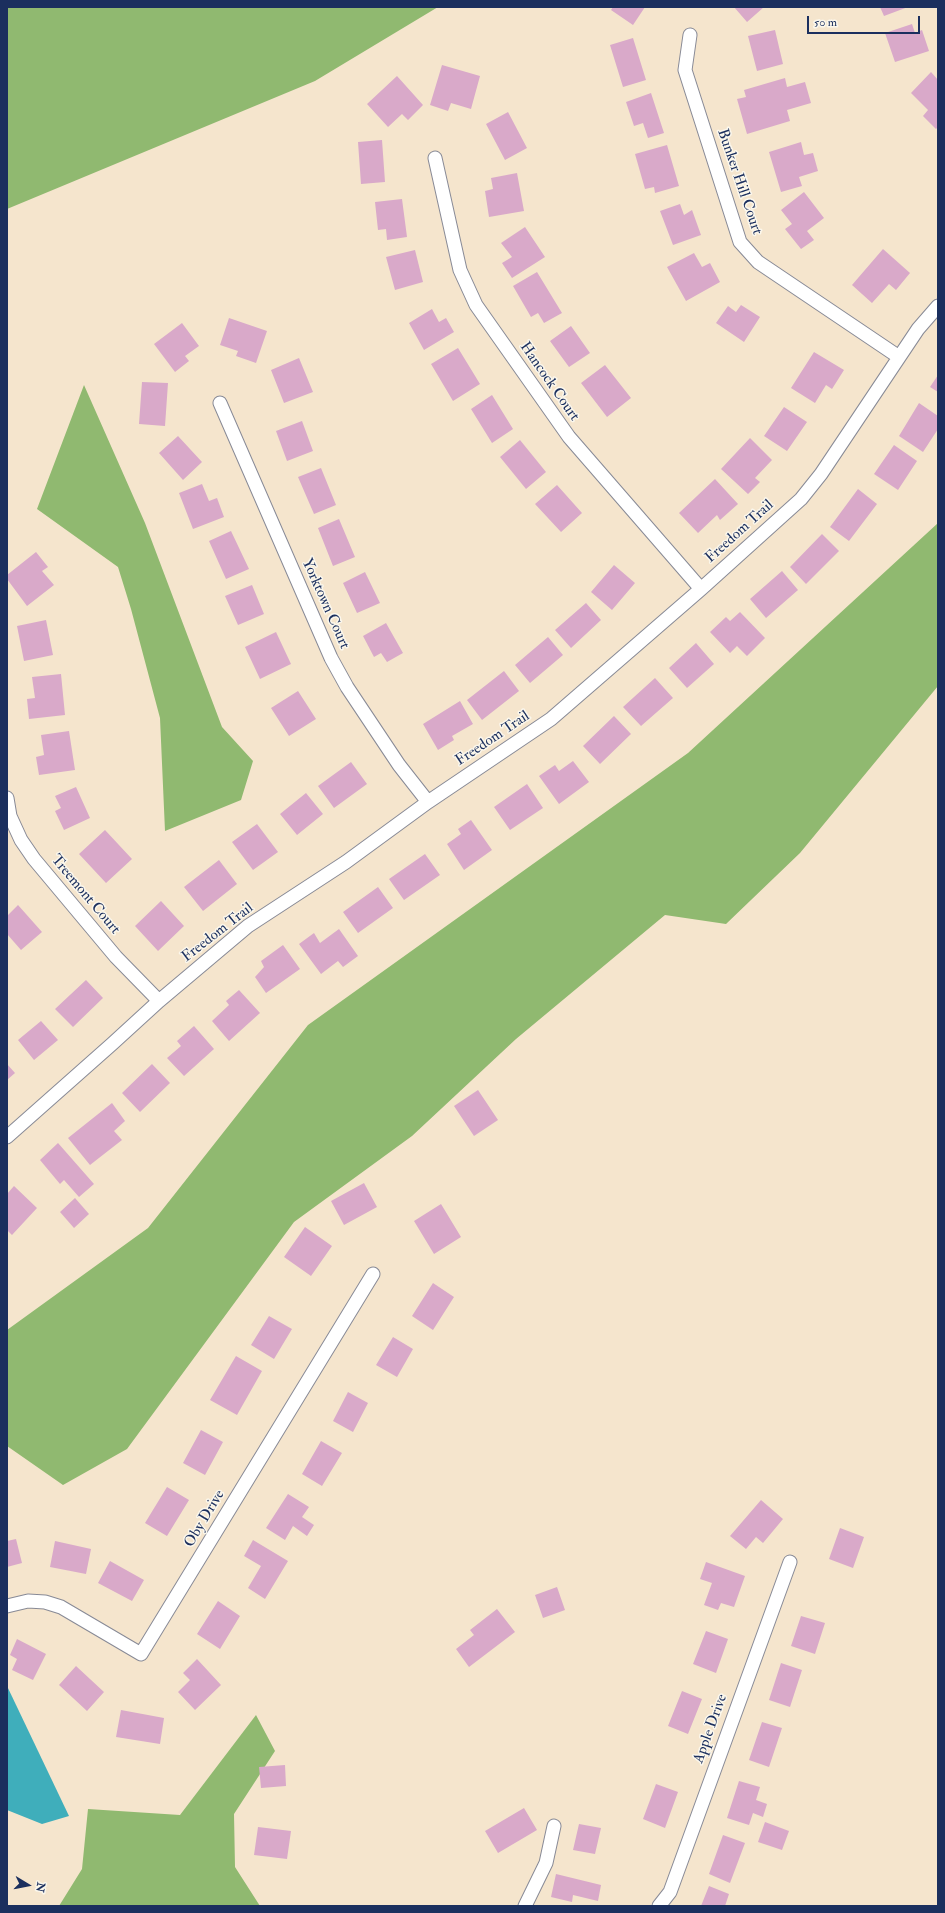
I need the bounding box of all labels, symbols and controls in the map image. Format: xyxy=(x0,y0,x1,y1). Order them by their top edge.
scale bar xyxy=(809,8,922,34)
text: 50 m xyxy=(814,15,837,30)
street label: Bunker Hill Court xyxy=(712,127,766,237)
street label: Hancock Court xyxy=(515,339,583,425)
street label: Freedom Trail xyxy=(702,497,778,567)
street label: Yorktown Court xyxy=(297,556,353,652)
street label: Freedom Trail xyxy=(452,708,534,770)
street label: Treemont Court xyxy=(46,851,124,939)
street label: Freedom Trail xyxy=(179,900,257,966)
street label: Oby Drive xyxy=(181,1487,229,1551)
street label: Apple Drive xyxy=(690,1692,732,1766)
north arrow xyxy=(8,1865,48,1905)
text: N xyxy=(33,1881,48,1893)

